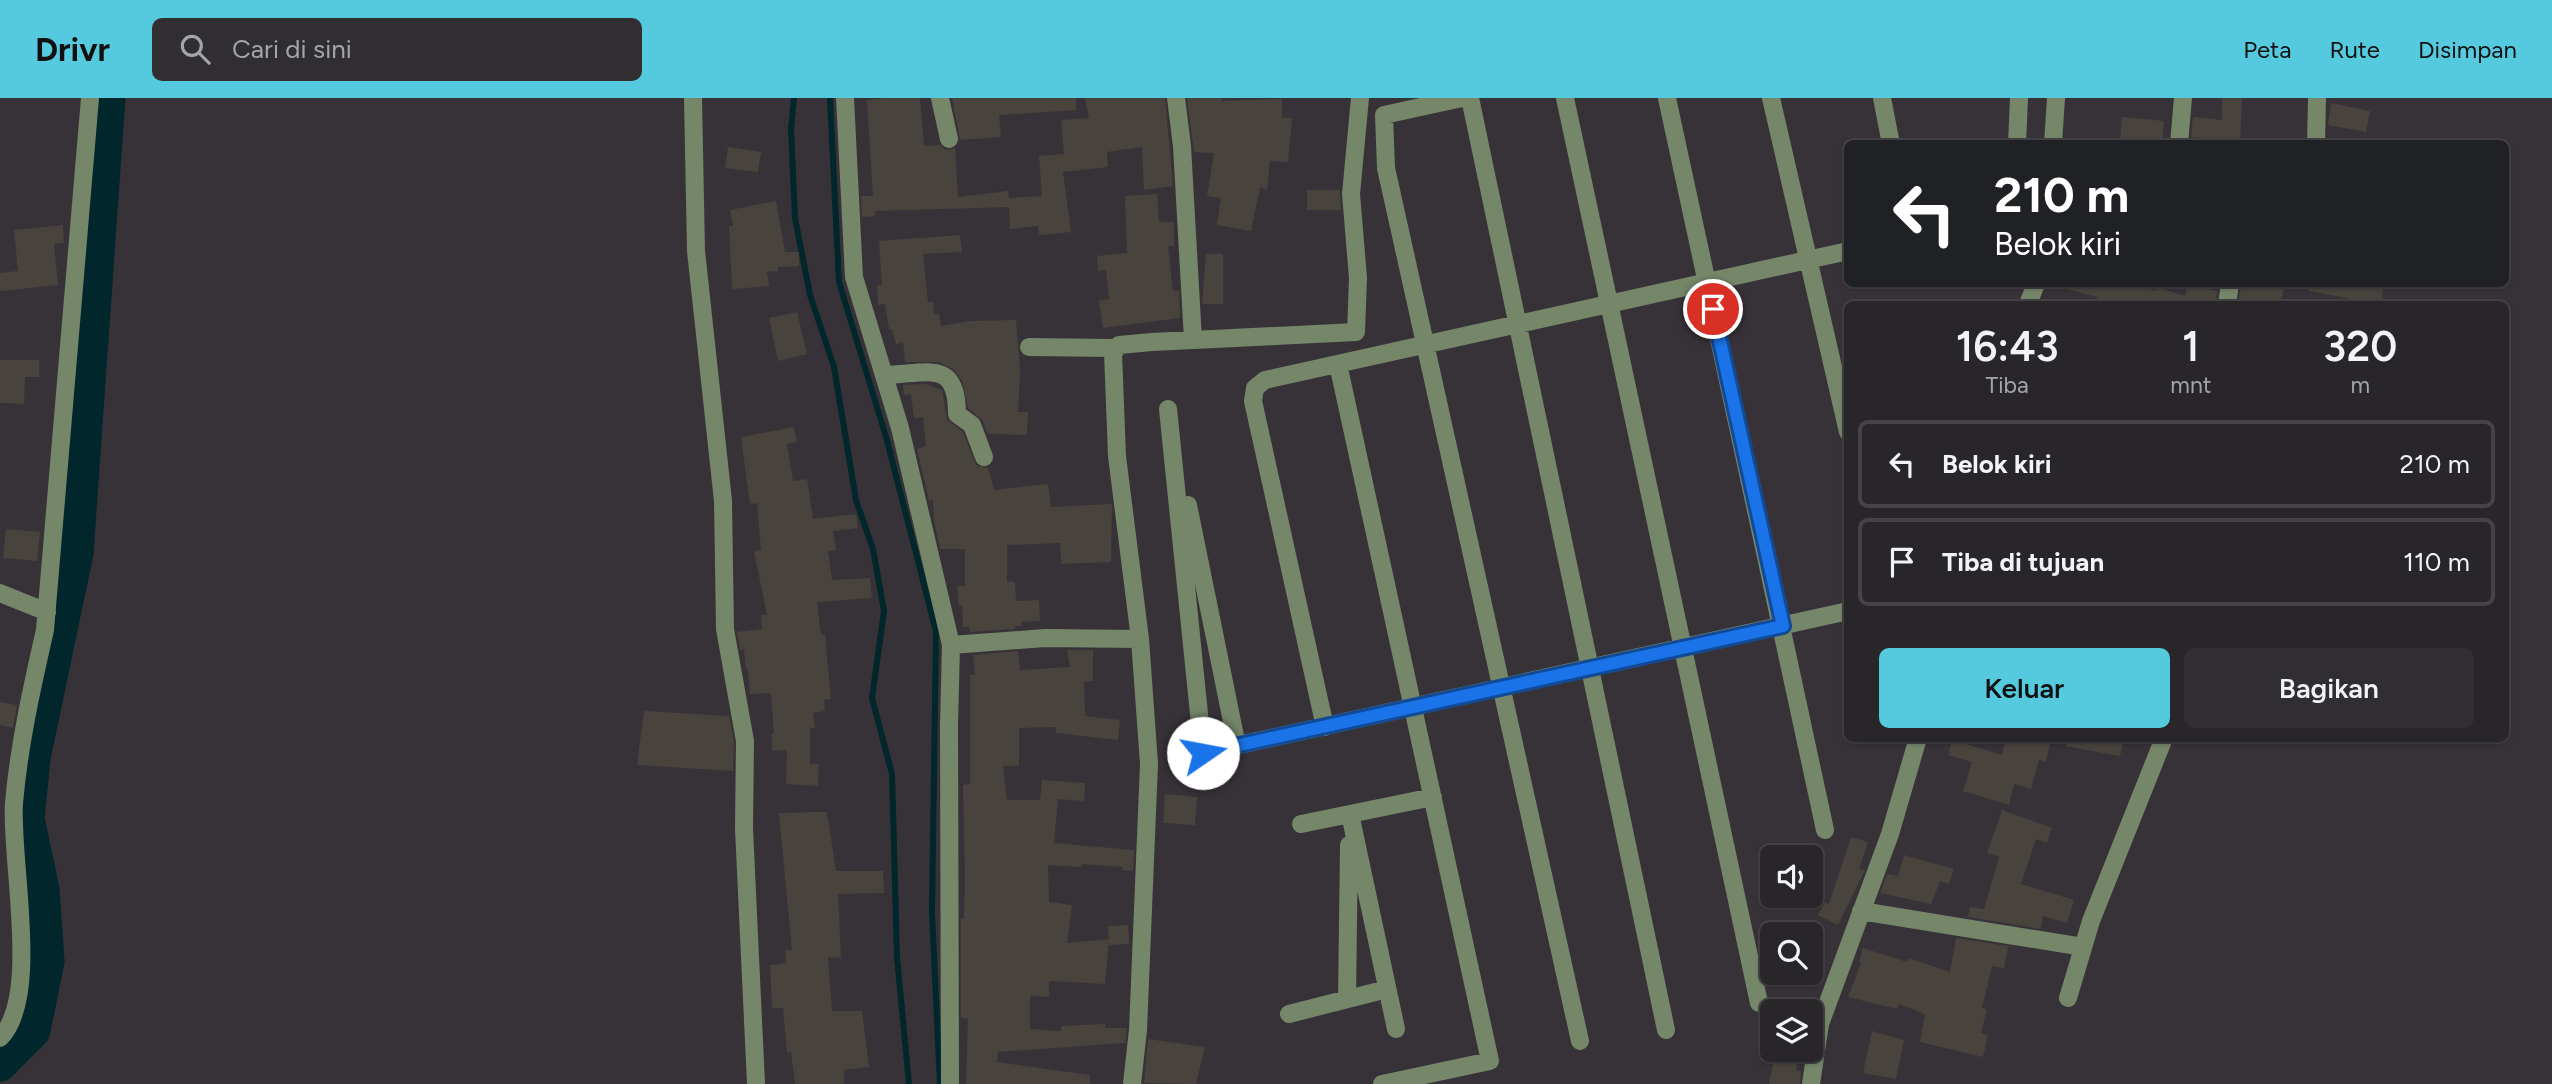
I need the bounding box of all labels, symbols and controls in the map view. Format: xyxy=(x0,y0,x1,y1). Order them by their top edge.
search box xyxy=(152,18,642,81)
text: Drivr xyxy=(35,30,110,69)
icon: search xyxy=(176,30,214,68)
text: Cari di sini xyxy=(232,33,352,65)
text: Peta xyxy=(2243,35,2291,64)
text: Rute xyxy=(2329,35,2380,64)
text: Disimpan xyxy=(2418,35,2517,64)
text: 210 m xyxy=(1994,165,2129,224)
icon: left xyxy=(1879,168,1970,259)
text: Belok kiri xyxy=(1994,225,2121,263)
pin xyxy=(1683,279,1743,339)
icon: arrive xyxy=(1694,290,1732,328)
text: 16:43 xyxy=(1956,321,2059,372)
text: 1 xyxy=(2182,321,2200,372)
text: 320 xyxy=(2323,321,2397,372)
text: Tiba xyxy=(1986,371,2029,399)
text: mnt xyxy=(2170,371,2211,399)
text: m xyxy=(2350,371,2370,399)
icon: left xyxy=(1883,445,1921,483)
text: Belok kiri xyxy=(1942,448,2051,480)
text: 210 m xyxy=(2400,448,2470,480)
icon: arrive xyxy=(1883,543,1921,581)
text: Tiba di tujuan xyxy=(1942,546,2104,578)
text: 110 m xyxy=(2403,546,2470,578)
button: Keluar xyxy=(1879,648,2170,728)
button: Bagikan xyxy=(2184,648,2474,728)
position arrow xyxy=(1166,716,1240,790)
map controls xyxy=(1760,845,1823,1062)
button: sound xyxy=(1760,845,1823,908)
button: search xyxy=(1760,922,1823,985)
button: layers xyxy=(1760,999,1823,1062)

